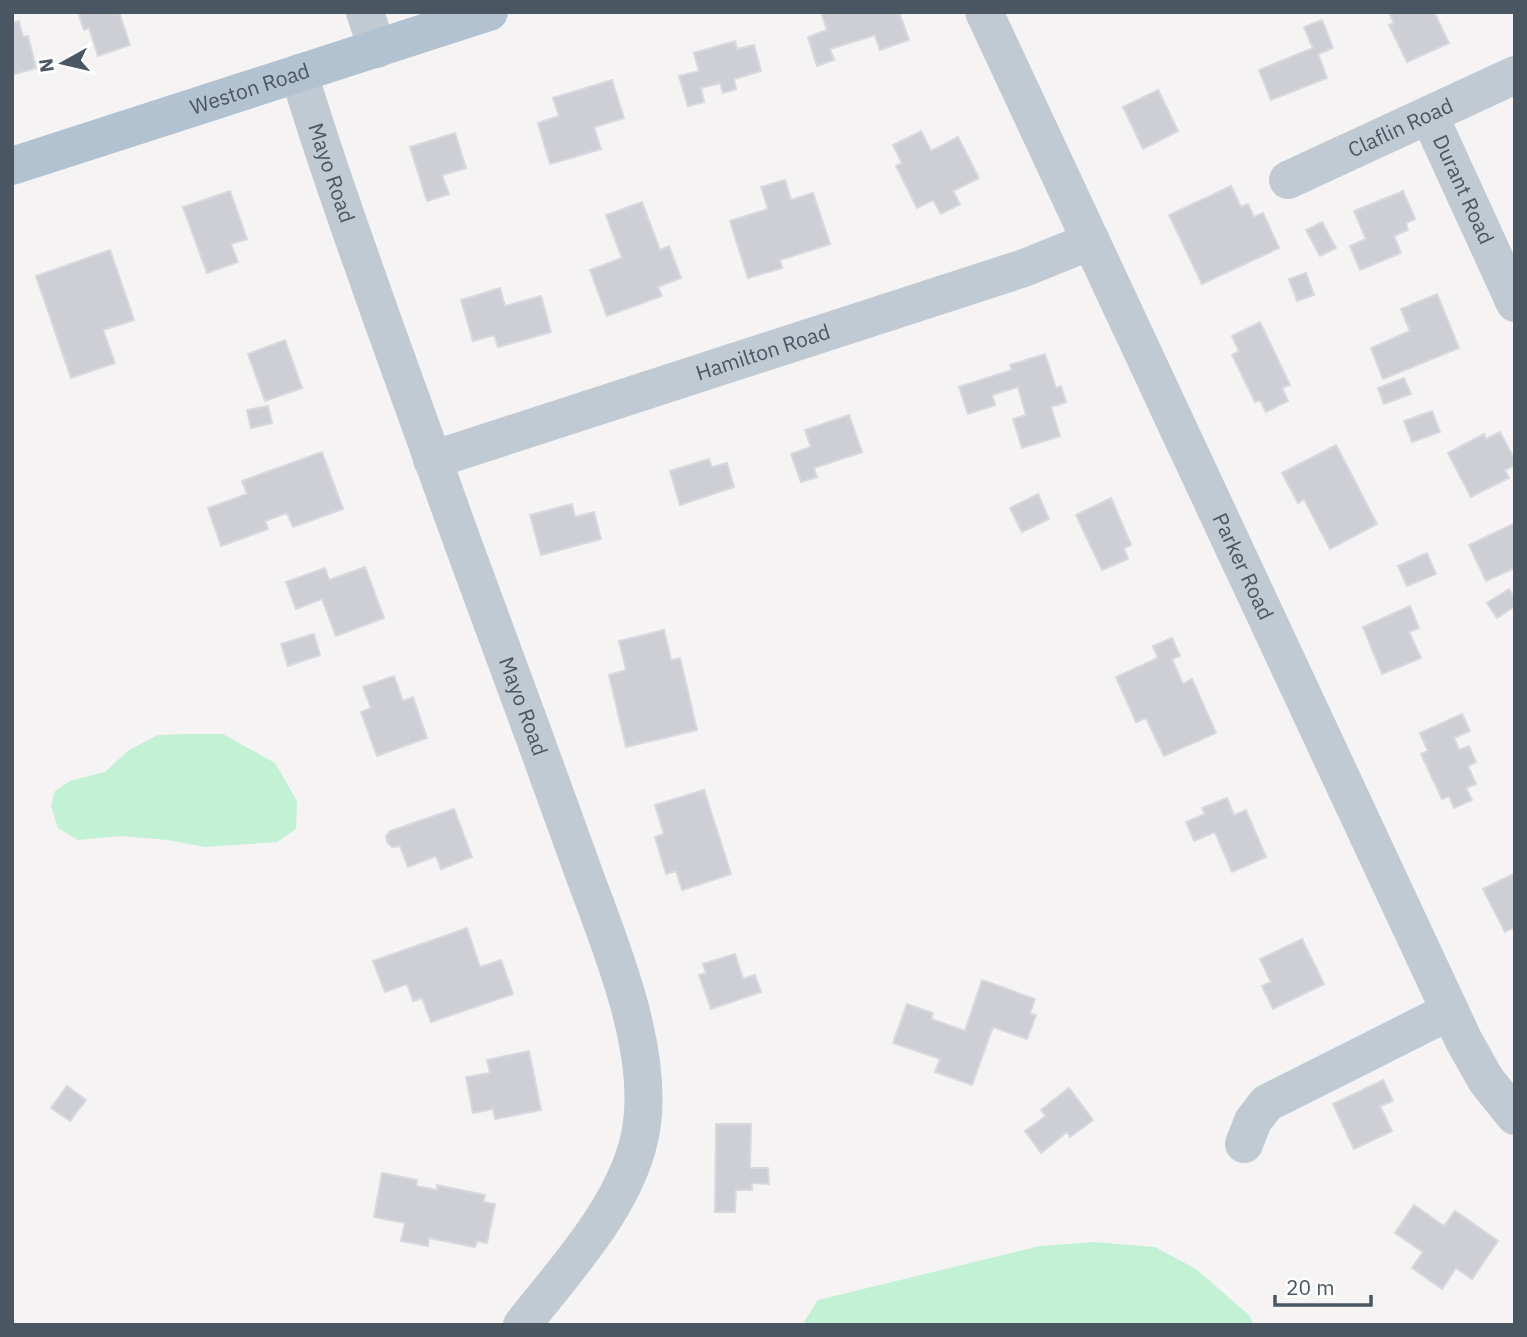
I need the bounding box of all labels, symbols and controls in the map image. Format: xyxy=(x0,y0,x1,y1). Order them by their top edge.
north arrow xyxy=(28,28,98,98)
street label: Weston Road xyxy=(186,56,313,121)
text: N xyxy=(33,57,59,74)
street label: Claflin Road xyxy=(1343,91,1457,163)
street label: Mayo Road xyxy=(302,119,362,226)
street label: Durant Road xyxy=(1427,130,1501,248)
street label: Hamilton Road xyxy=(692,317,833,387)
street label: Parker Road xyxy=(1207,508,1281,624)
street label: Mayo Road xyxy=(493,653,555,759)
scale bar xyxy=(1275,1264,1371,1308)
text: 20 m xyxy=(1286,1273,1335,1301)

